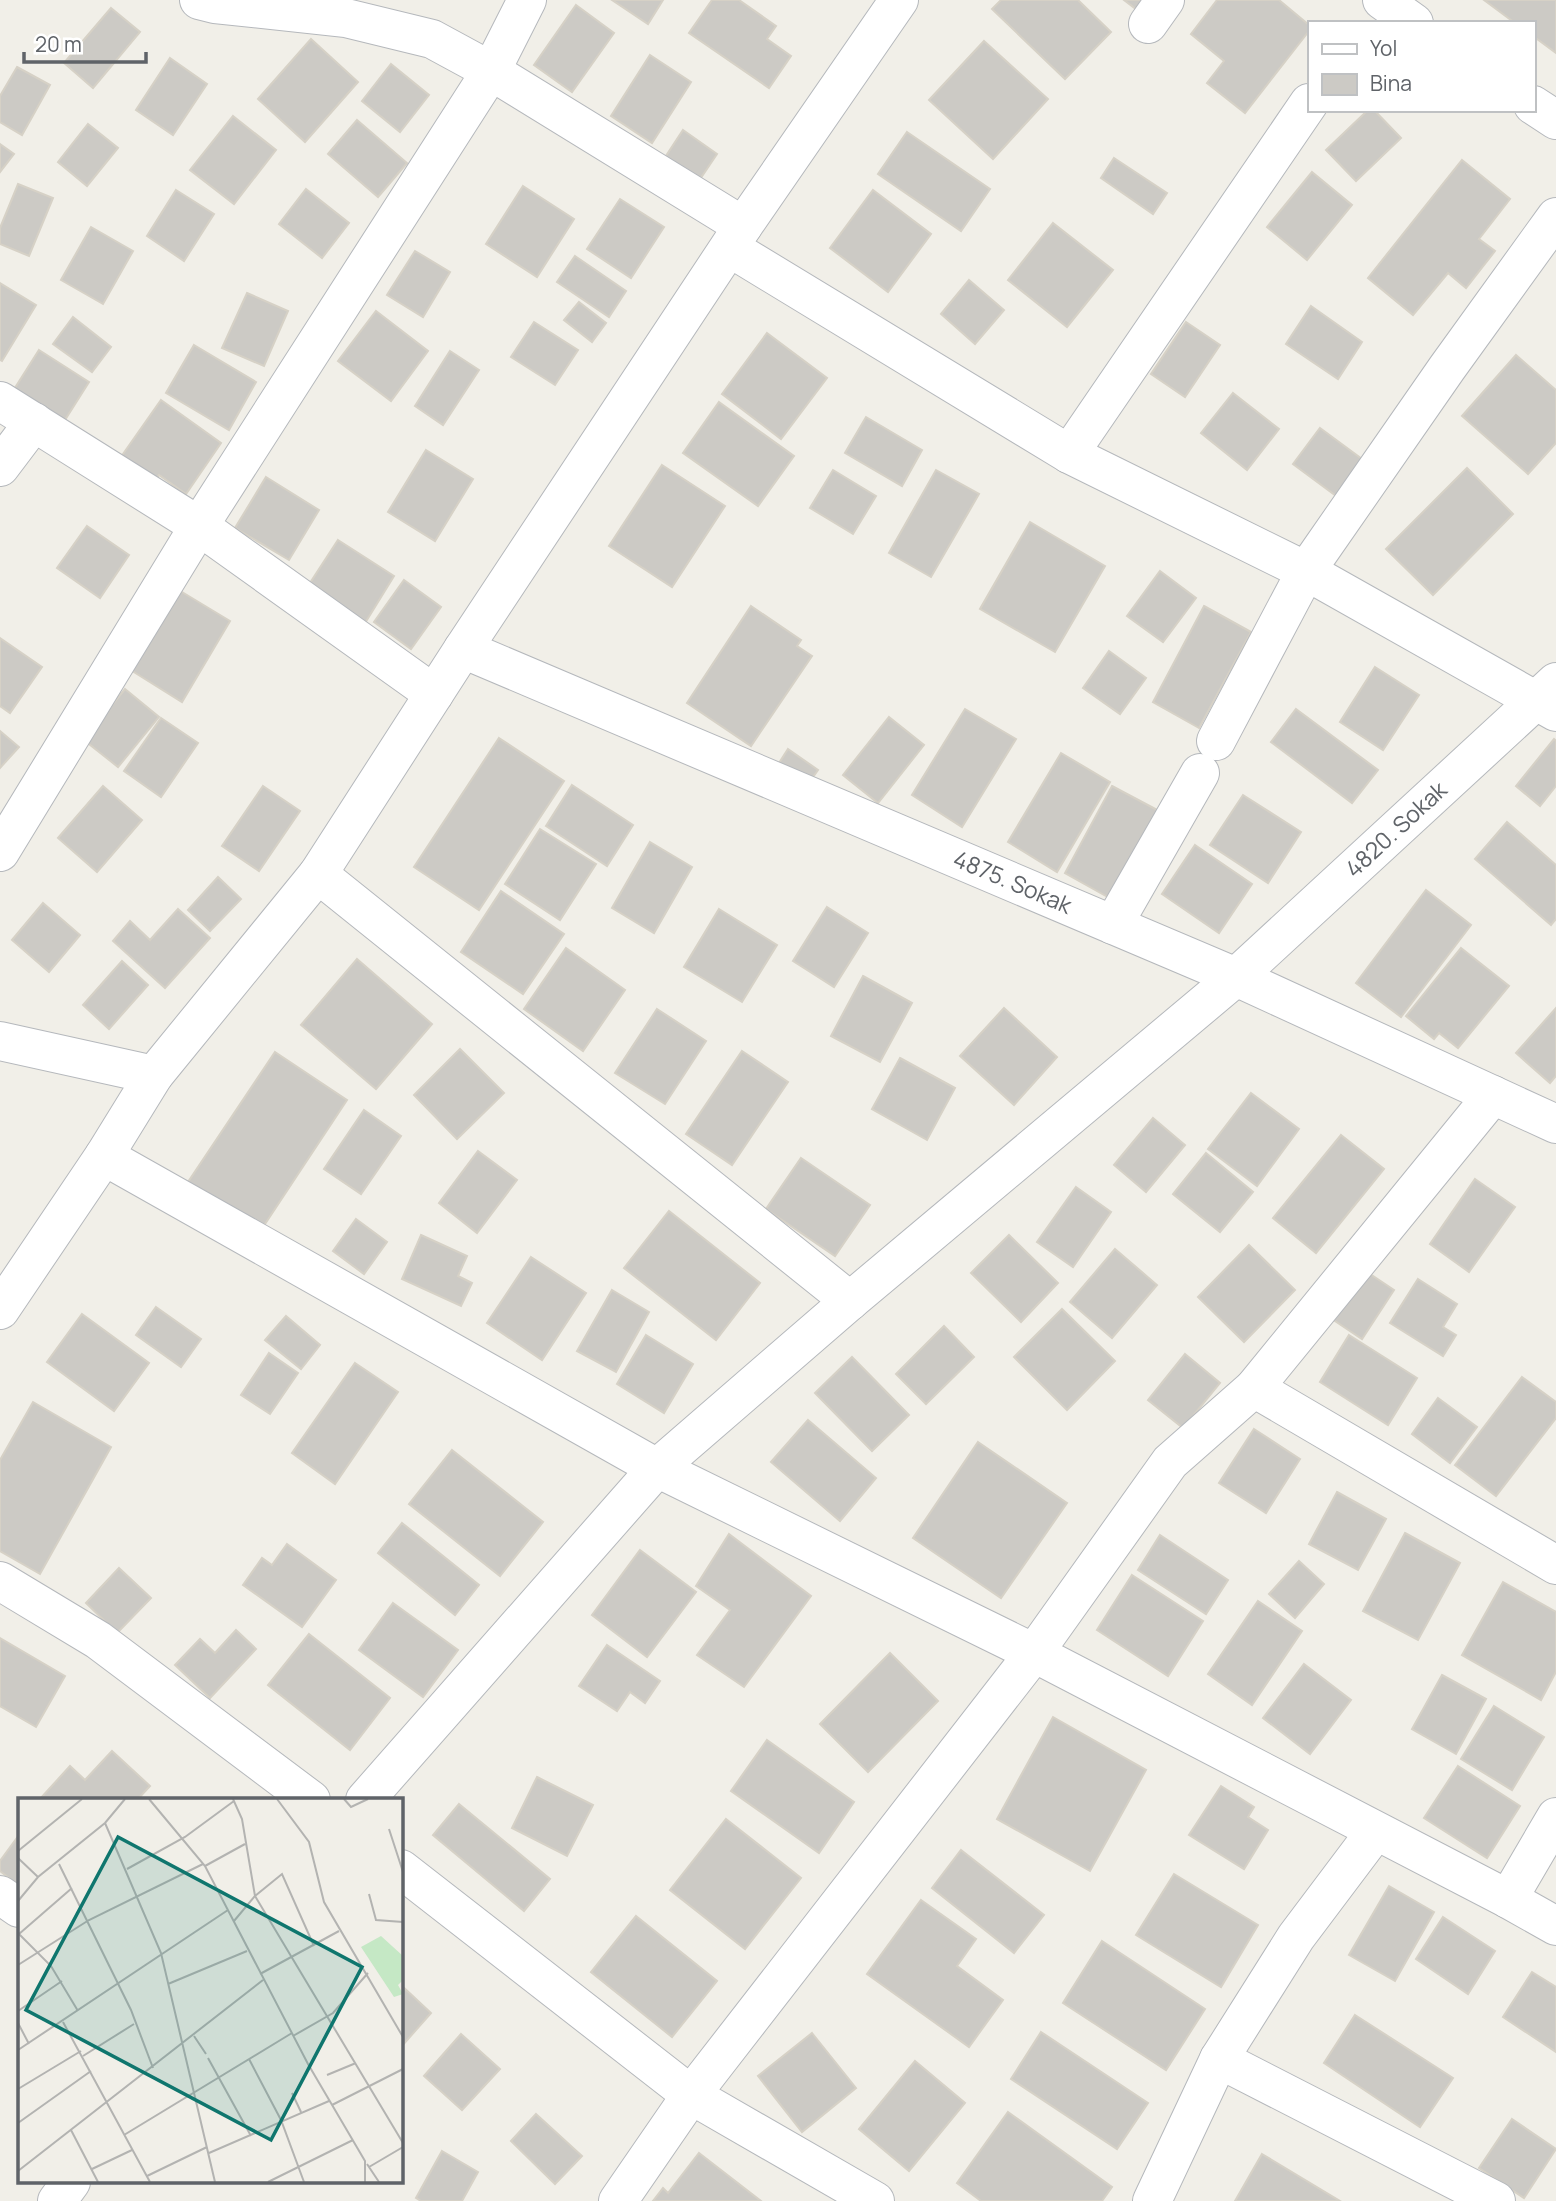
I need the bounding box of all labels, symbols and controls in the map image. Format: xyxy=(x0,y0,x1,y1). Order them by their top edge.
scale bar xyxy=(24,21,147,65)
legend xyxy=(1308,21,1535,112)
text: 20 m xyxy=(35,30,82,58)
text: Yol xyxy=(1370,34,1397,62)
text: Bina xyxy=(1370,69,1412,97)
street label: 4820. Sokak xyxy=(1337,773,1454,884)
street label: 4875. Sokak xyxy=(949,842,1078,921)
inset map xyxy=(18,1798,402,2184)

